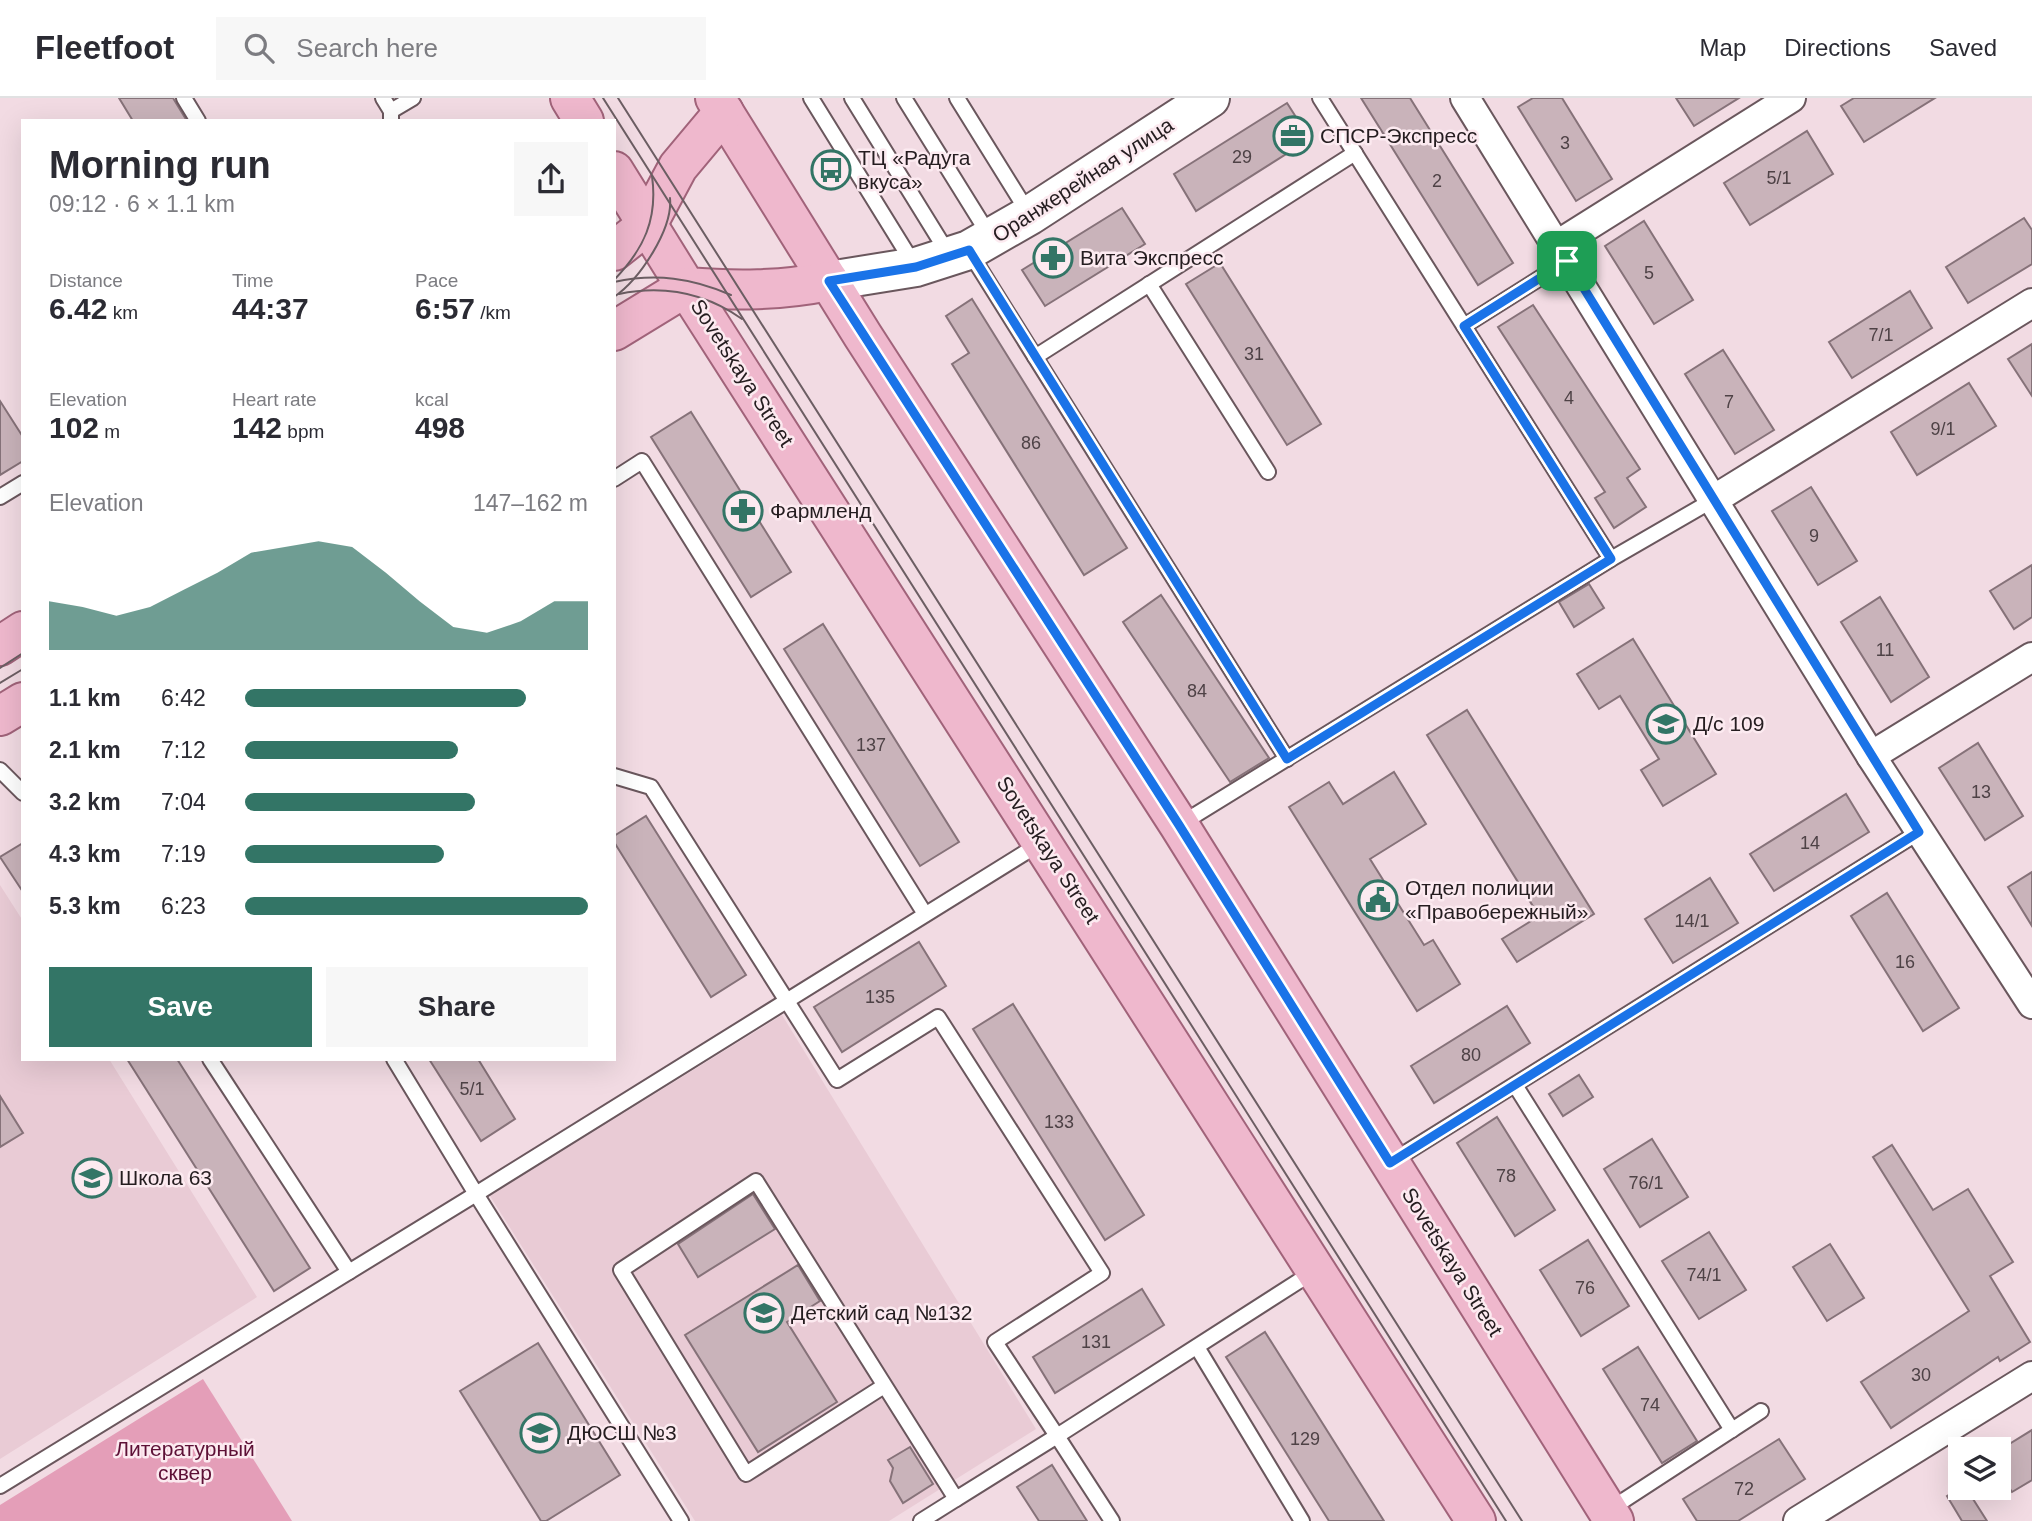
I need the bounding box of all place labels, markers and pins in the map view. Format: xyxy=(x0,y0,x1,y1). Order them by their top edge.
office icon: СПСР-Экспресс xyxy=(1272,115,1314,157)
place label: СПСР-Экспресс xyxy=(1320,124,1477,147)
place label: ТЦ «Радуга вкуса» xyxy=(858,146,971,193)
bus stop icon: ТЦ «Радуга вкуса» xyxy=(810,149,852,191)
pin xyxy=(1537,231,1597,291)
pharmacy icon: Вита Экспресс xyxy=(1032,237,1074,279)
place label: Вита Экспресс xyxy=(1080,246,1223,269)
pharmacy icon: Фармленд xyxy=(722,490,764,532)
place label: Фармленд xyxy=(770,499,872,522)
school or university icon: Д/с 109 xyxy=(1645,703,1687,745)
place label: Д/с 109 xyxy=(1693,712,1764,735)
place label: Отдел полиции «Правобережный» xyxy=(1405,876,1588,923)
public building icon: Отдел полиции «Правобережный» xyxy=(1357,879,1399,921)
school or university icon: Школа 63 xyxy=(71,1157,113,1199)
place label: Школа 63 xyxy=(119,1166,212,1189)
school or university icon: Детский сад №132 xyxy=(743,1292,785,1334)
place label: Детский сад №132 xyxy=(791,1301,972,1324)
school or university icon: ДЮСШ №3 xyxy=(519,1412,561,1454)
place label: ДЮСШ №3 xyxy=(567,1421,677,1444)

